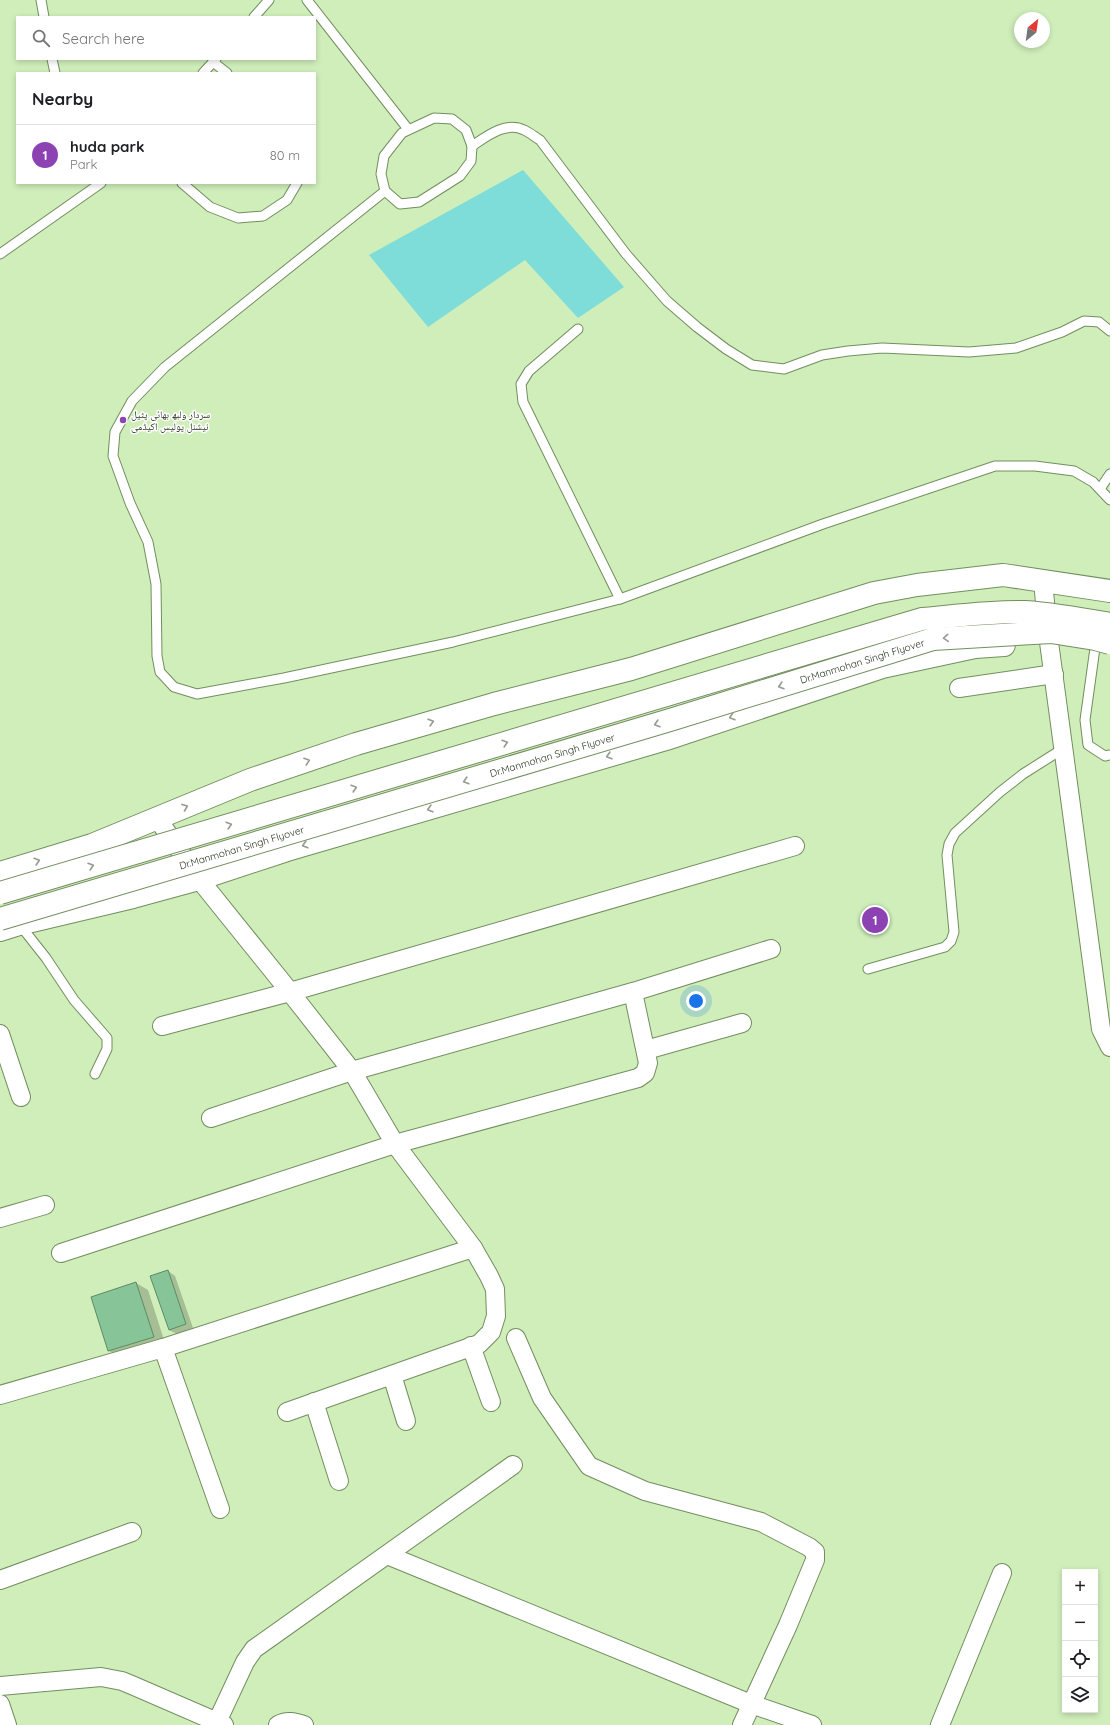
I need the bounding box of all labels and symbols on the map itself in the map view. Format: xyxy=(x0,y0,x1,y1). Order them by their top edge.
north arrow xyxy=(1014,12,1050,48)
place label: سردار ولبھ بھائی پٹیل نیشنل پولیس اکیڈمی xyxy=(131,408,210,433)
marker: سردار ولبھ بھائی پٹیل نیشنل پولیس اکیڈمی xyxy=(118,415,128,425)
one-way arrow xyxy=(943,634,949,643)
street label: Dr.Manmohan Singh Flyover xyxy=(798,635,926,686)
one-way arrow xyxy=(778,681,785,690)
one-way arrow xyxy=(729,712,736,721)
one-way arrow xyxy=(427,718,434,727)
one-way arrow xyxy=(654,719,661,728)
street label: Dr.Manmohan Singh Flyover xyxy=(488,730,616,780)
one-way arrow xyxy=(501,739,508,748)
one-way arrow xyxy=(605,751,612,760)
one-way arrow xyxy=(303,757,310,765)
one-way arrow xyxy=(462,776,469,785)
one-way arrow xyxy=(350,784,357,793)
one-way arrow xyxy=(182,803,189,811)
one-way arrow xyxy=(427,804,434,813)
one-way arrow xyxy=(225,821,232,830)
street label: Dr.Manmohan Singh Flyover xyxy=(177,822,306,872)
one-way arrow xyxy=(302,840,309,849)
one-way arrow xyxy=(34,858,41,866)
one-way arrow xyxy=(87,862,94,871)
pin: 1 xyxy=(862,905,888,935)
your location xyxy=(686,991,706,1011)

